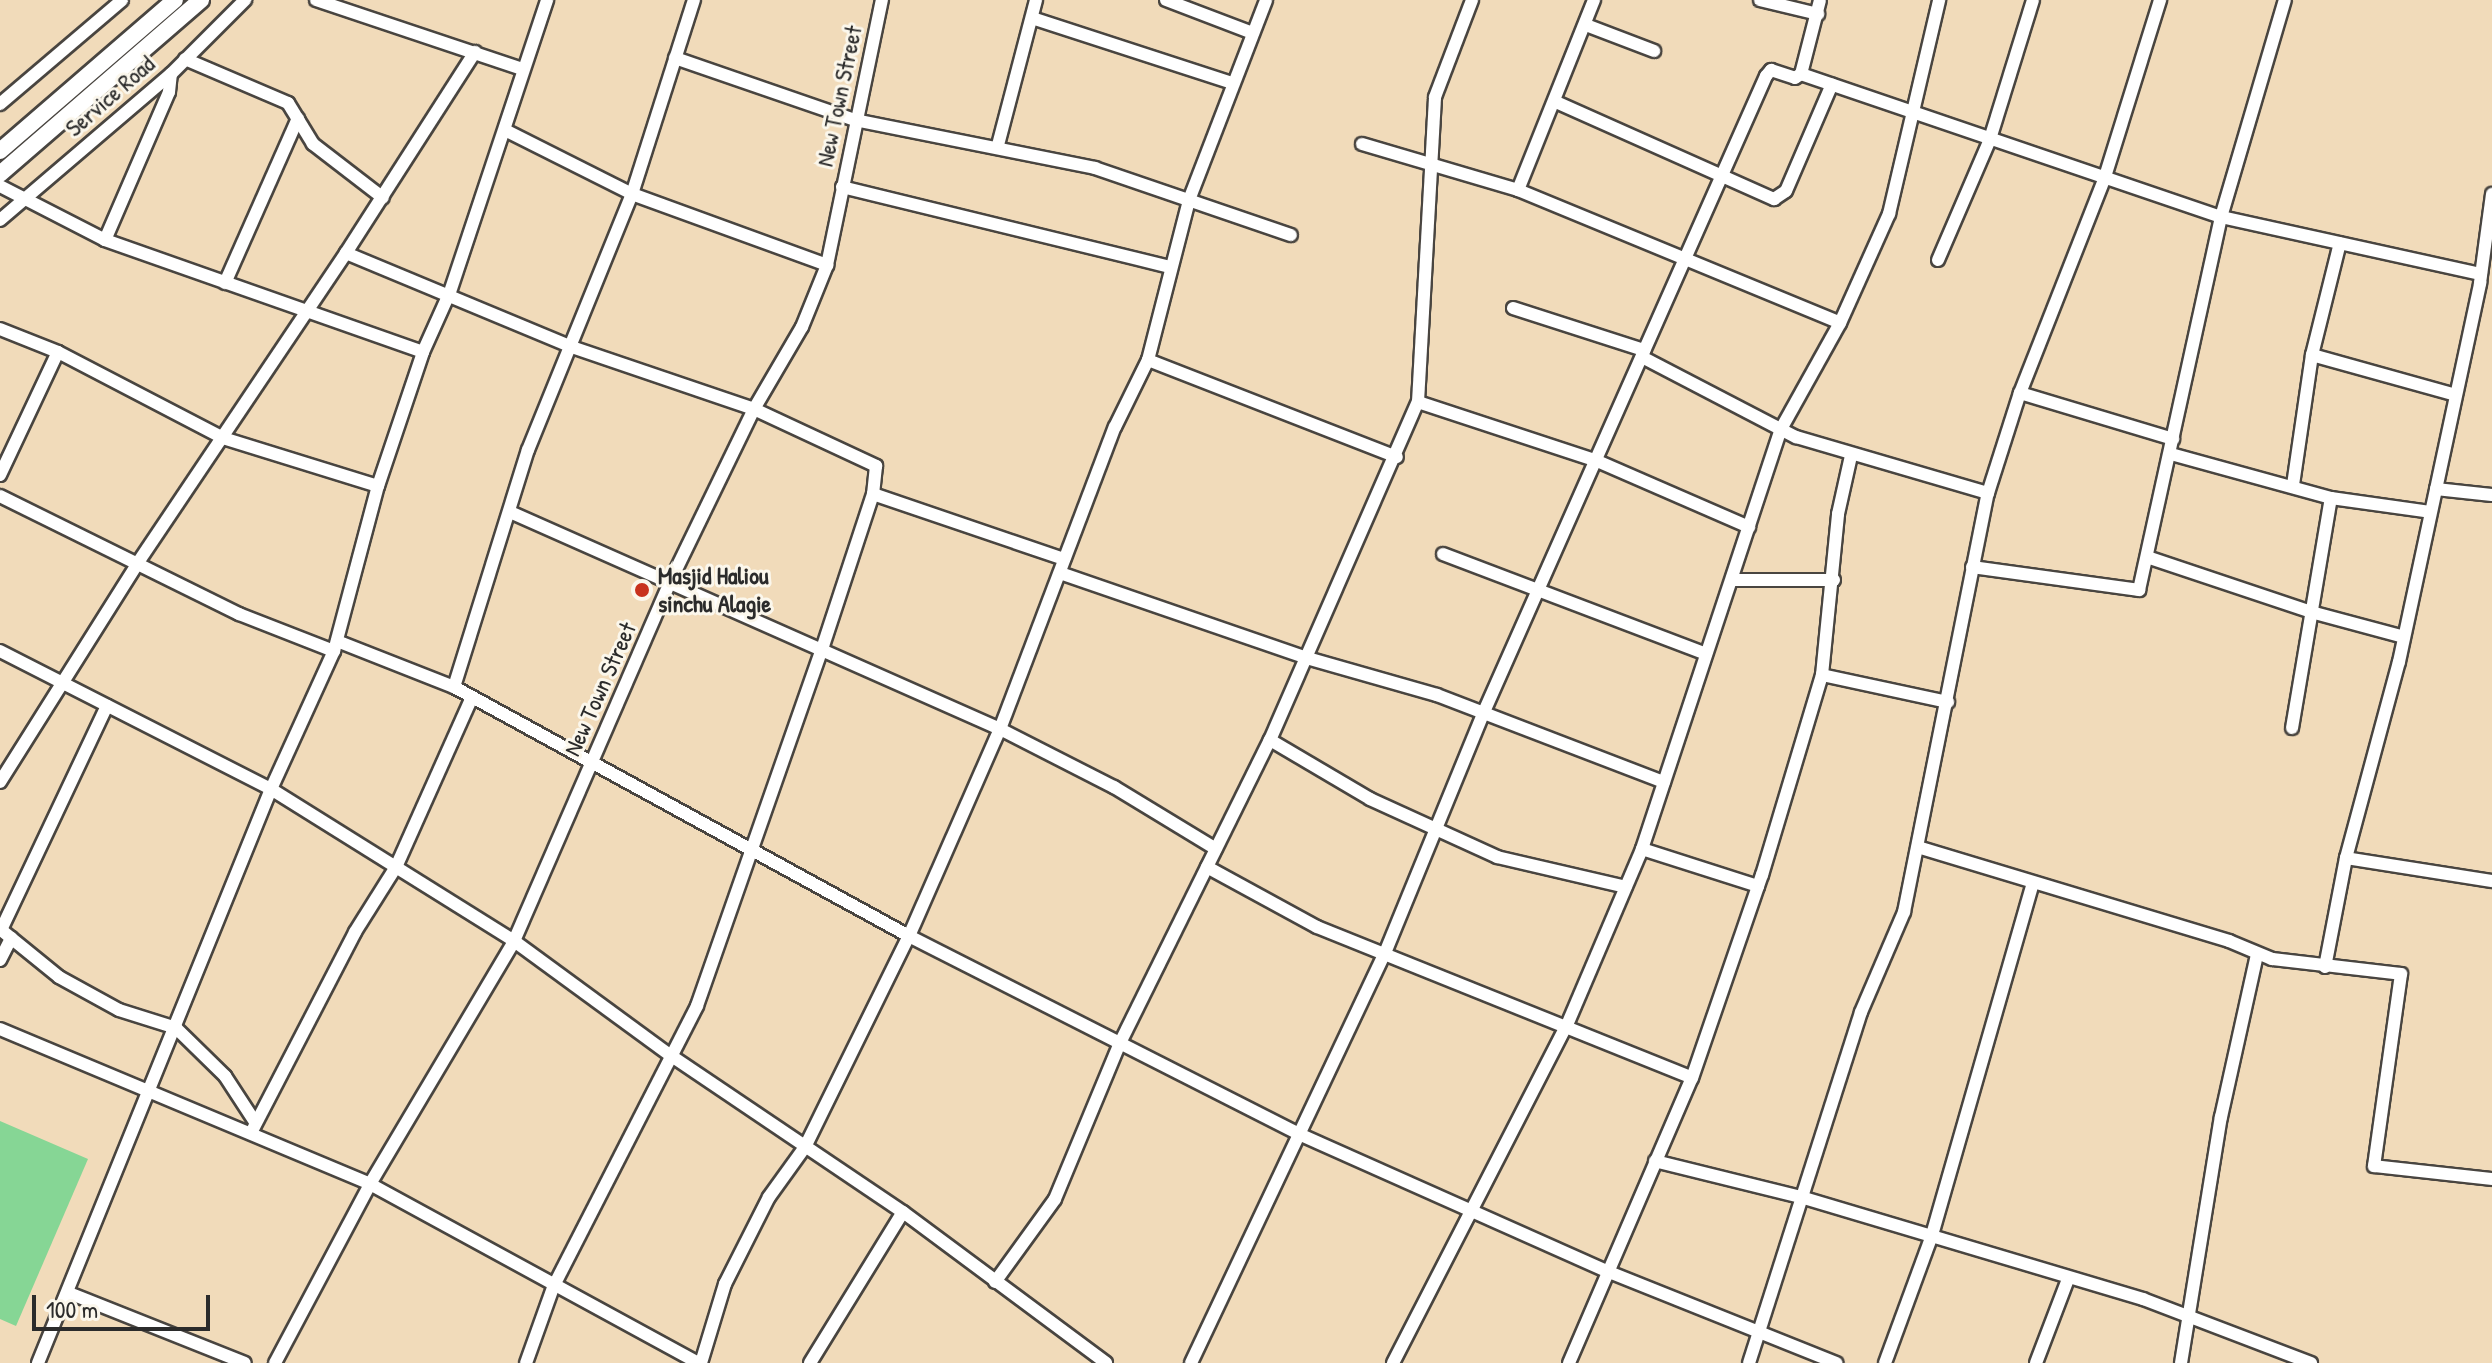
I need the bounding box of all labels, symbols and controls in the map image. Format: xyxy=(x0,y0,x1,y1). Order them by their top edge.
street label: New Town Street xyxy=(810,23,868,169)
street label: Service Road xyxy=(60,50,160,142)
place label: Masjid Haliou sinchu Alagie xyxy=(658,562,771,618)
marker: Masjid Haliou sinchu Alagie xyxy=(633,581,651,599)
street label: New Town Street xyxy=(558,618,642,760)
scale bar xyxy=(36,1279,214,1329)
text: 100 m xyxy=(46,1293,98,1325)

